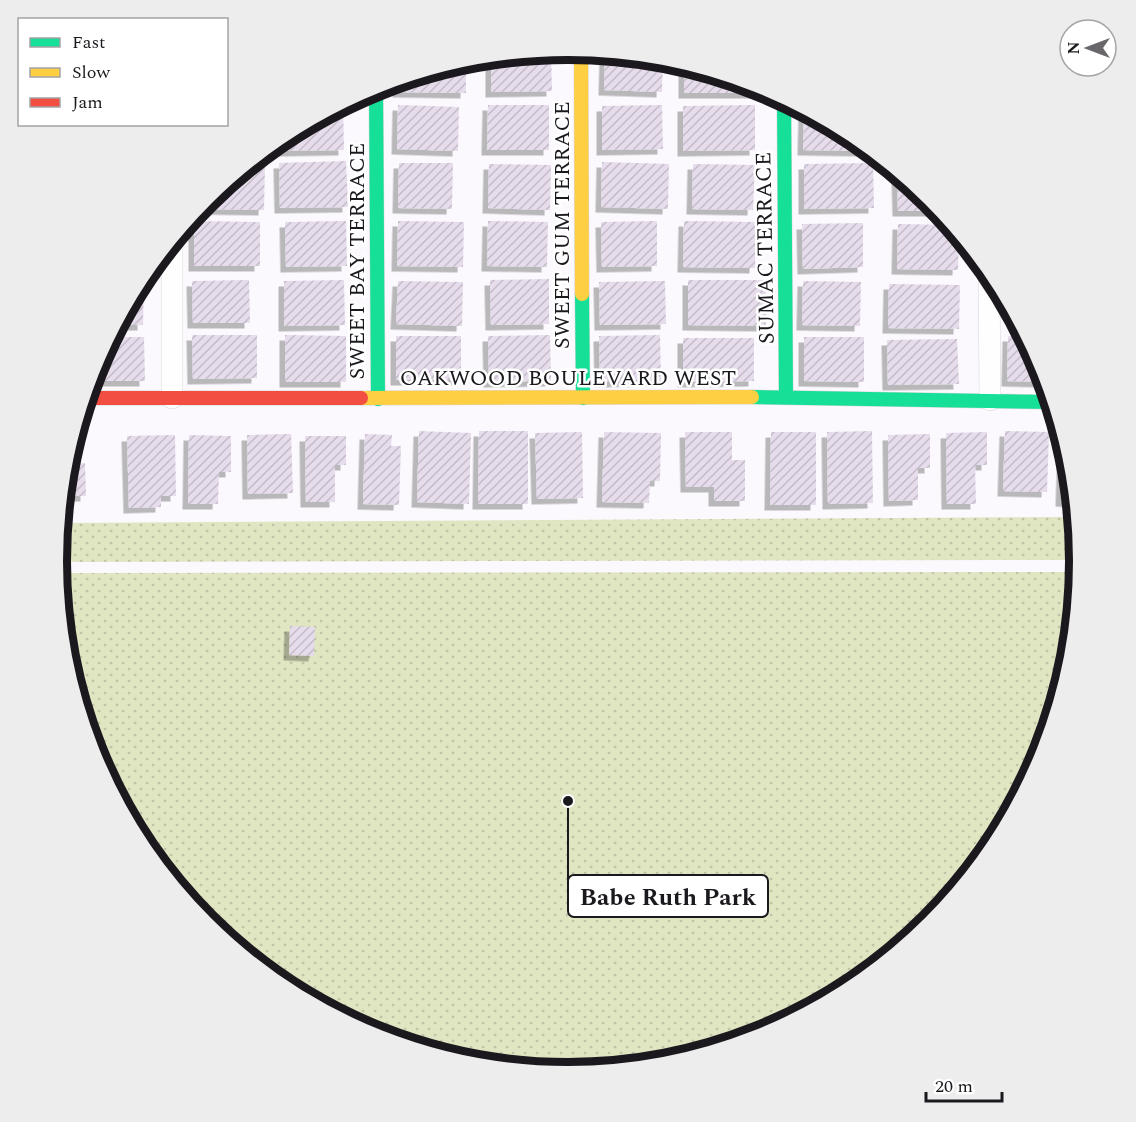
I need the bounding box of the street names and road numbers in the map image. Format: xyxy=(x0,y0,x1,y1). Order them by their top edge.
street label: SWEET GUM TERRACE xyxy=(546,101,579,349)
street label: SWEET BAY TERRACE xyxy=(341,143,374,379)
street label: SUMAC TERRACE xyxy=(747,152,784,344)
street label: OAKWOOD BOULEVARD WEST xyxy=(400,362,736,395)

